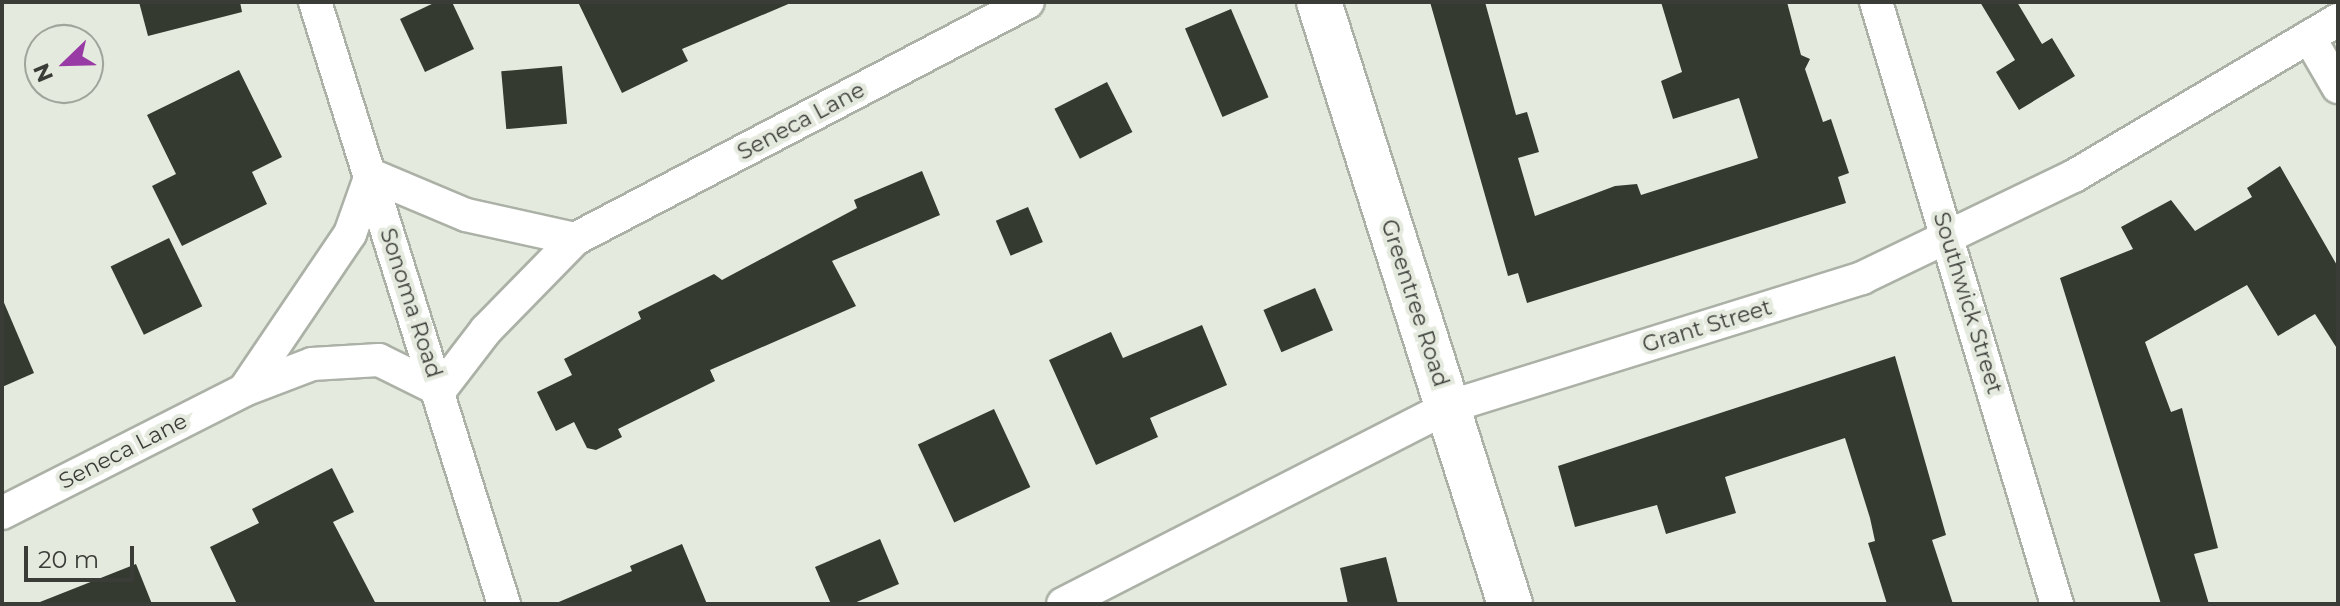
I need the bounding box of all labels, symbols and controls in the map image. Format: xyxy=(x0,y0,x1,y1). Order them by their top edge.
north arrow xyxy=(24,24,104,104)
text: N xyxy=(27,59,59,86)
street label: Seneca Lane xyxy=(733,76,869,166)
street label: Southwick Street xyxy=(1928,209,2008,397)
street label: Greentree Road xyxy=(1376,216,1454,390)
street label: Sonoma Road xyxy=(374,225,448,381)
street label: Grant Street xyxy=(1639,294,1775,358)
street label: Seneca Lane xyxy=(55,407,191,495)
scale bar xyxy=(28,530,138,580)
text: 20 m xyxy=(38,545,99,574)

